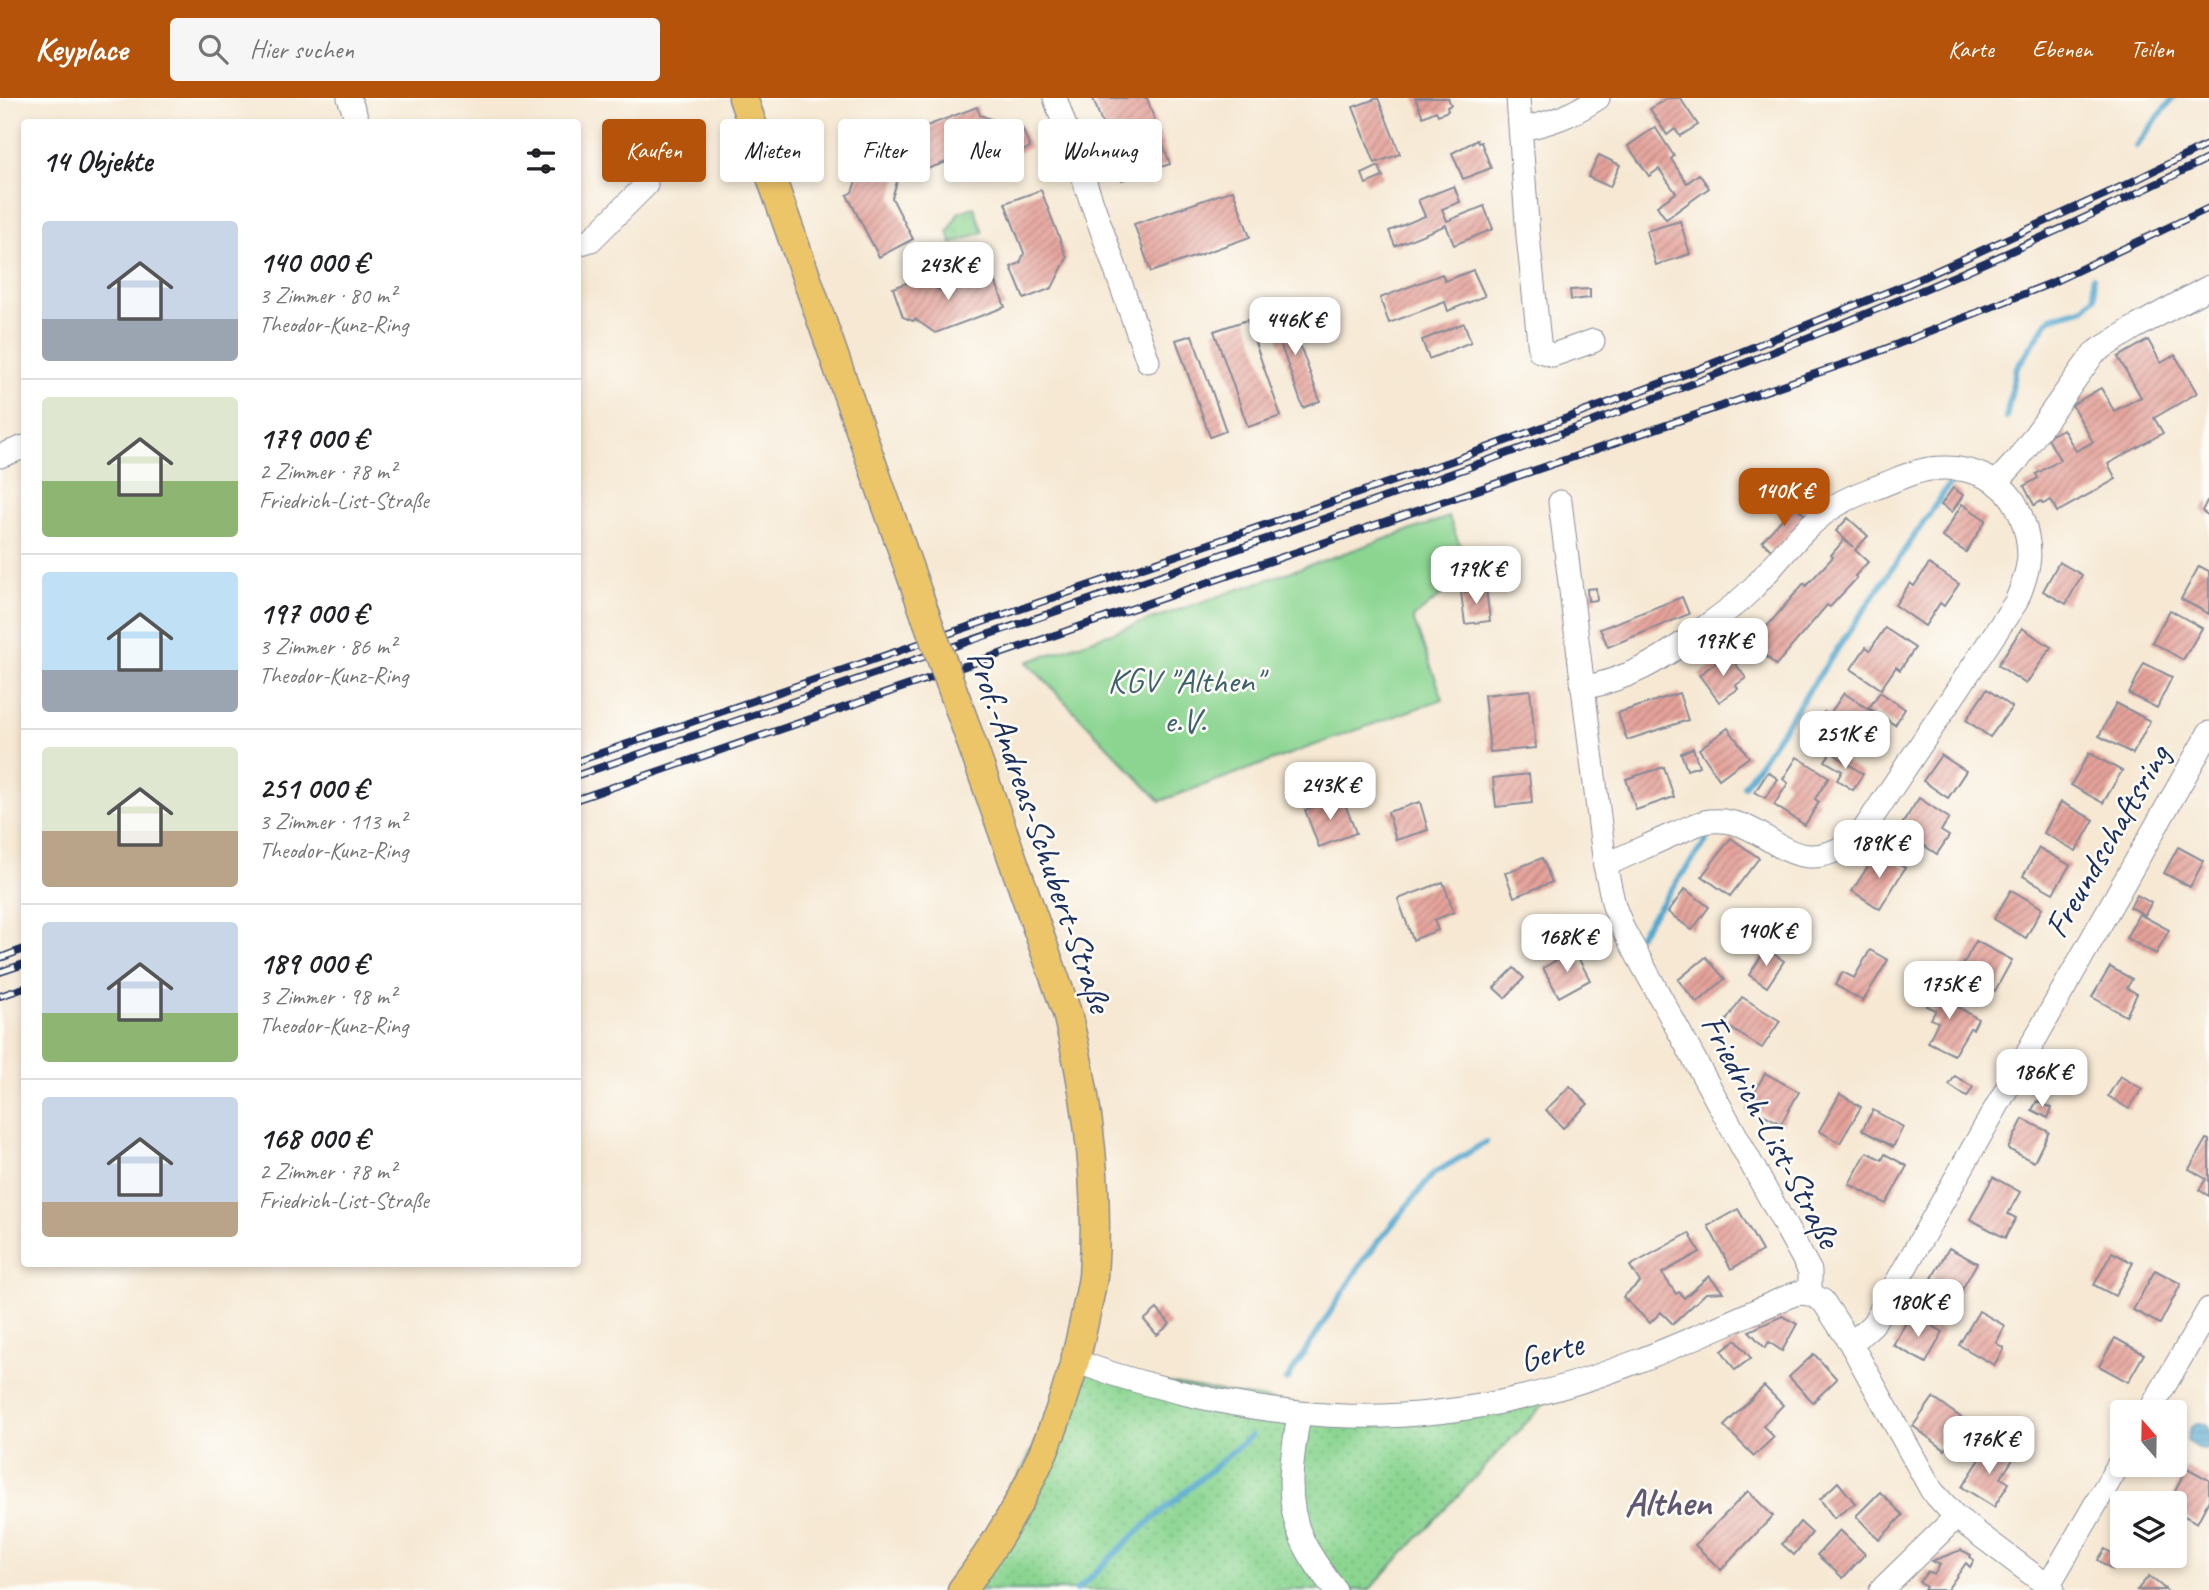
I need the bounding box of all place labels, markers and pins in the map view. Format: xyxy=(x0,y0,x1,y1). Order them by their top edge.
pin: 243K € xyxy=(891,242,1005,302)
pin: 446K € xyxy=(1238,298,1352,357)
pin: 140K € xyxy=(1727,468,1841,528)
pin: 179K € xyxy=(1419,546,1533,606)
pin: 197K € xyxy=(1666,618,1780,678)
pin: 251K € xyxy=(1788,712,1902,771)
pin: 243K € xyxy=(1273,762,1387,822)
pin: 189K € xyxy=(1822,820,1936,880)
pin: 140K € xyxy=(1709,908,1823,968)
pin: 168K € xyxy=(1510,914,1624,974)
pin: 175K € xyxy=(1892,962,2006,1021)
pin: 186K € xyxy=(1985,1049,2099,1109)
pin: 180K € xyxy=(1861,1280,1975,1339)
pin: 176K € xyxy=(1932,1416,2046,1476)

